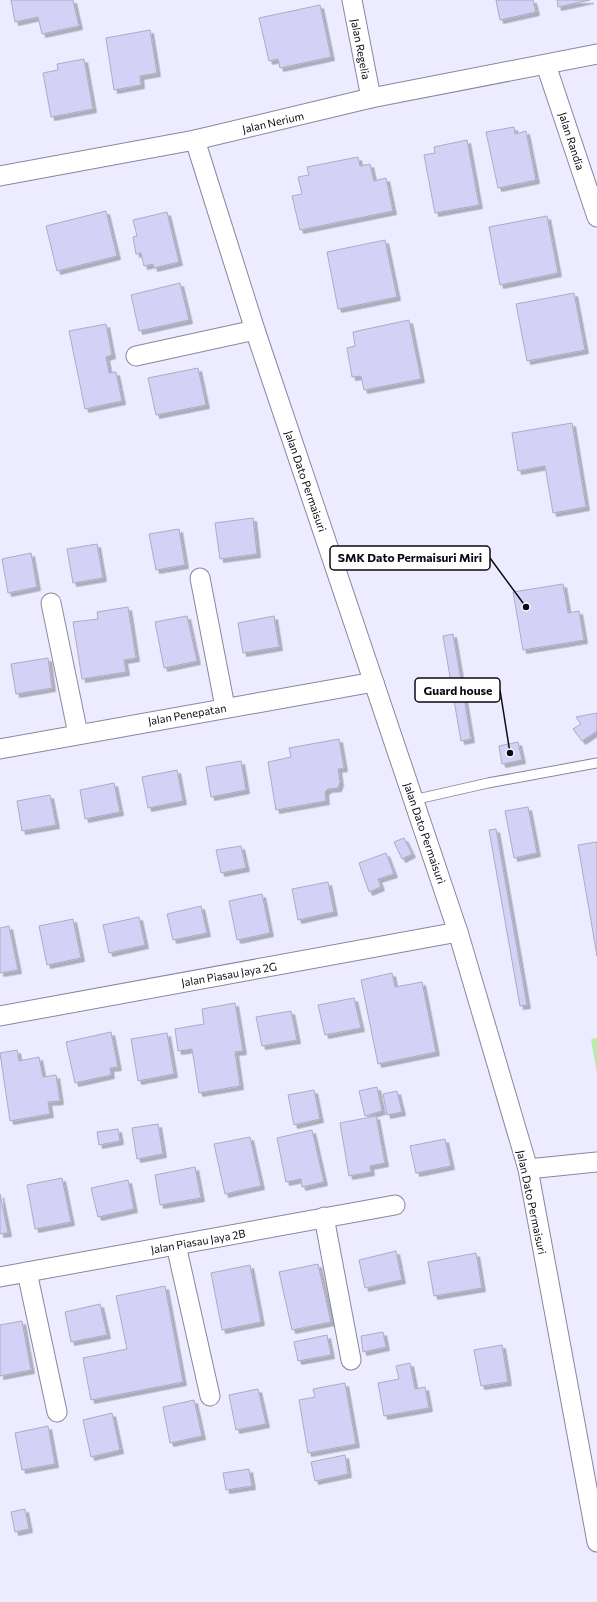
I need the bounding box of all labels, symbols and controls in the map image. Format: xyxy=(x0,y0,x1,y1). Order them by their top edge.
street label: Jalan Regelia xyxy=(348,17,373,81)
street label: Jalan Nerium xyxy=(241,109,305,136)
street label: Jalan Randia xyxy=(556,110,587,172)
street label: Jalan Dato Permaisuri xyxy=(282,429,330,534)
callout: SMK Dato Permaisuri Miri xyxy=(330,546,490,570)
text: SMK Dato Permaisuri Miri xyxy=(338,550,482,564)
callout: Guard house xyxy=(415,678,500,702)
text: Guard house xyxy=(424,683,492,697)
street label: Jalan Penepatan xyxy=(147,701,227,728)
street label: Jalan Dato Permaisuri xyxy=(401,781,449,886)
street label: Jalan Piasau Jaya 2G xyxy=(180,959,278,990)
street label: Jalan Dato Permaisuri xyxy=(514,1149,549,1256)
street label: Jalan Piasau Jaya 2B xyxy=(150,1226,247,1257)

